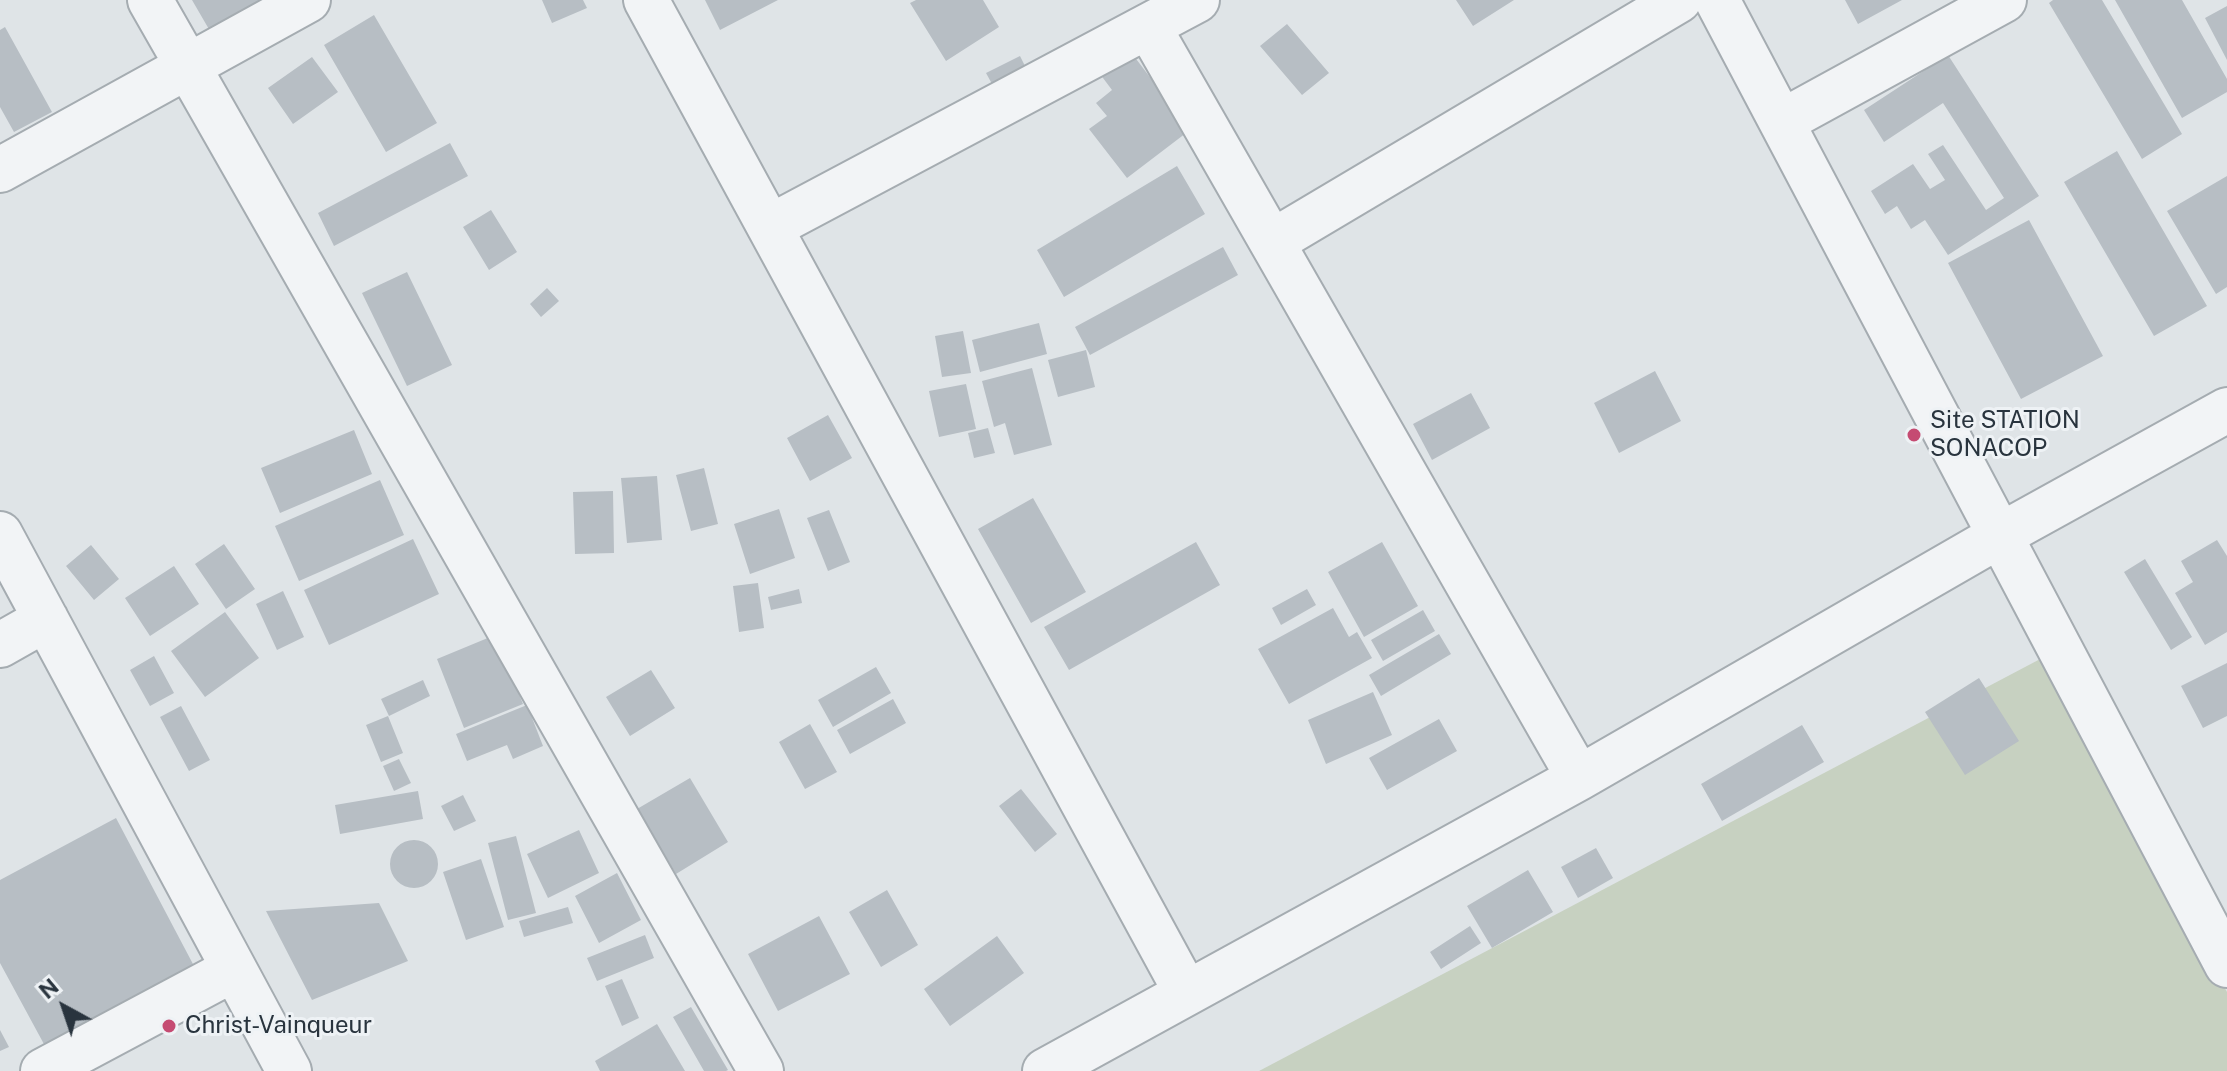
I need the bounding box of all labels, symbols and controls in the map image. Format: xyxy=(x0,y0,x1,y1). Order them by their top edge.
place label: Site STATION SONACOP xyxy=(1930,407,2080,463)
marker: Site STATION SONACOP xyxy=(1905,426,1923,444)
north arrow xyxy=(24,967,104,1047)
text: N xyxy=(34,973,64,1004)
place label: Christ-Vainqueur xyxy=(185,1012,372,1040)
marker: Christ-Vainqueur xyxy=(160,1017,178,1035)

